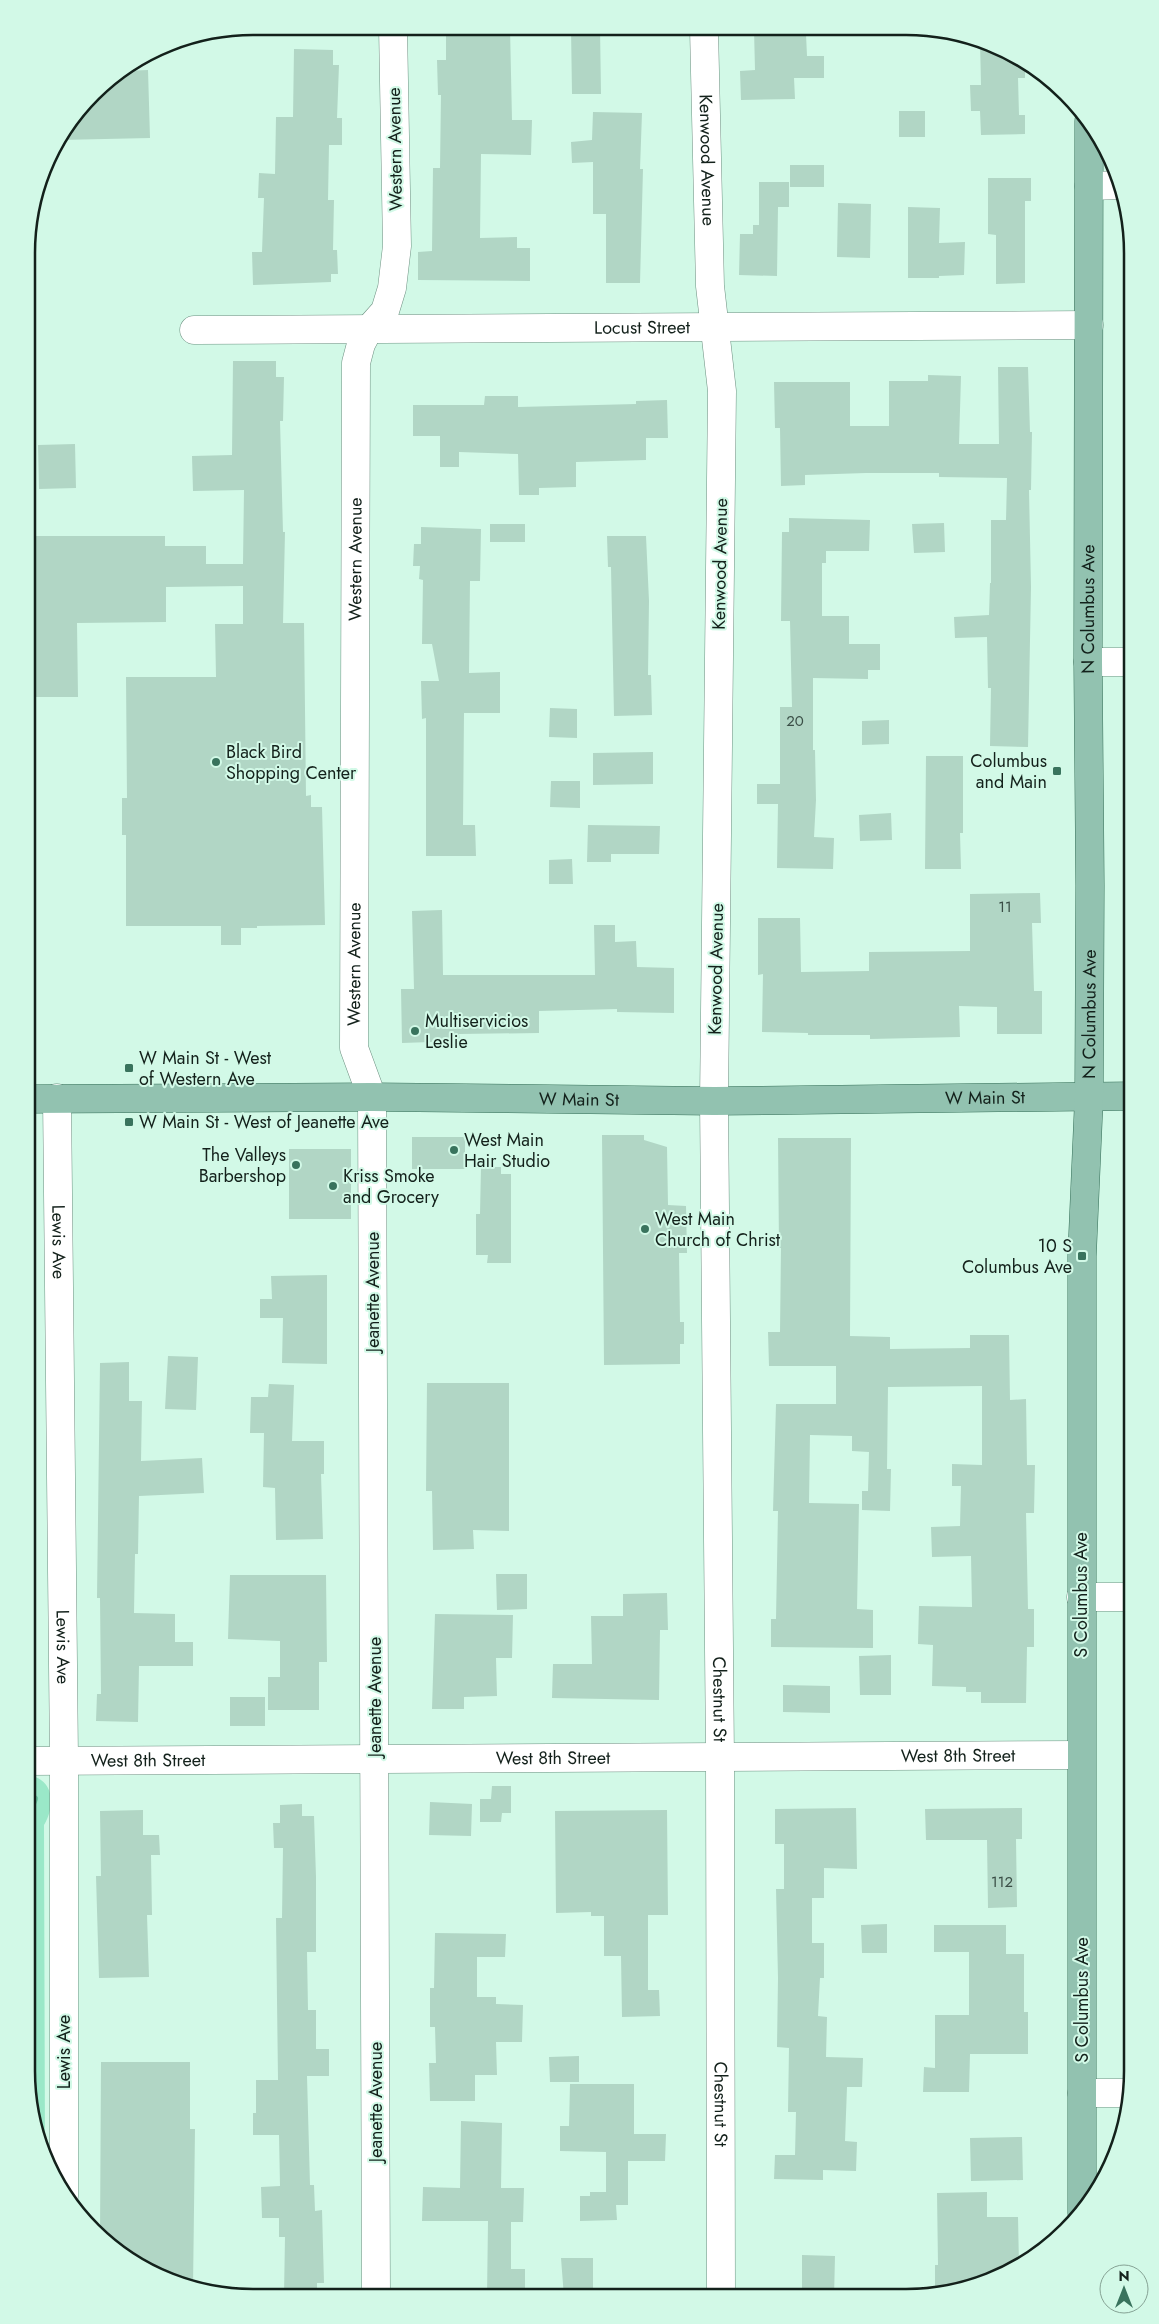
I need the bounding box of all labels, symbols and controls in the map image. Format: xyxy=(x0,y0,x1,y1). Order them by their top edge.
street label: Western Avenue xyxy=(381,87,409,211)
street label: Kenwood Avenue xyxy=(693,94,722,226)
street label: Locust Street xyxy=(594,314,691,341)
street label: Western Avenue xyxy=(342,497,369,621)
street label: Kenwood Avenue xyxy=(706,498,734,630)
street label: N Columbus Ave xyxy=(1075,544,1101,674)
house number: 20 xyxy=(786,710,804,732)
place label: Black Bird Shopping Center xyxy=(226,739,357,786)
place label: Columbus and Main xyxy=(970,748,1047,795)
marker: Black Bird Shopping Center xyxy=(210,756,222,768)
marker: Columbus and Main xyxy=(1051,765,1063,777)
house number: 11 xyxy=(998,896,1012,918)
street label: Western Avenue xyxy=(341,902,367,1026)
street label: Kenwood Avenue xyxy=(702,903,730,1035)
street label: N Columbus Ave xyxy=(1076,949,1103,1079)
place label: Multiservicios Leslie xyxy=(425,1008,528,1055)
marker: Multiservicios Leslie xyxy=(409,1025,421,1037)
place label: W Main St - West of Western Ave xyxy=(139,1045,272,1092)
marker: W Main St - West of Western Ave xyxy=(123,1062,135,1074)
street label: W Main St xyxy=(945,1084,1026,1111)
street label: W Main St xyxy=(539,1086,620,1113)
place label: W Main St - West of Jeanette Ave xyxy=(139,1109,389,1135)
marker: W Main St - West of Jeanette Ave xyxy=(123,1116,135,1128)
place label: West Main Hair Studio xyxy=(464,1127,550,1174)
place label: The Valleys Barbershop xyxy=(199,1142,286,1189)
marker: West Main Hair Studio xyxy=(448,1144,460,1156)
marker: The Valleys Barbershop xyxy=(290,1159,302,1171)
place label: Kriss Smoke and Grocery xyxy=(343,1163,439,1210)
marker: Kriss Smoke and Grocery xyxy=(327,1180,339,1192)
street label: Lewis Ave xyxy=(45,1205,72,1279)
place label: West Main Church of Christ xyxy=(655,1206,781,1253)
marker: West Main Church of Christ xyxy=(639,1223,651,1235)
street label: Jeanette Avenue xyxy=(360,1232,386,1354)
place label: 10 S Columbus Ave xyxy=(962,1233,1072,1280)
marker: 10 S Columbus Ave xyxy=(1076,1250,1088,1262)
street label: S Columbus Ave xyxy=(1068,1532,1094,1658)
street label: Lewis Ave xyxy=(49,1610,76,1684)
street label: Jeanette Avenue xyxy=(362,1637,388,1759)
street label: Chestnut St xyxy=(706,1656,733,1743)
street label: West 8th Street xyxy=(901,1742,1016,1769)
street label: West 8th Street xyxy=(496,1745,611,1771)
street label: West 8th Street xyxy=(91,1747,206,1774)
house number: 112 xyxy=(991,1871,1013,1893)
street label: S Columbus Ave xyxy=(1069,1937,1095,2063)
street label: Lewis Ave xyxy=(51,2015,77,2089)
street label: Jeanette Avenue xyxy=(363,2042,389,2164)
street label: Chestnut St xyxy=(708,2061,734,2148)
north arrow xyxy=(1099,2264,1149,2314)
text: N xyxy=(1118,2266,1130,2286)

